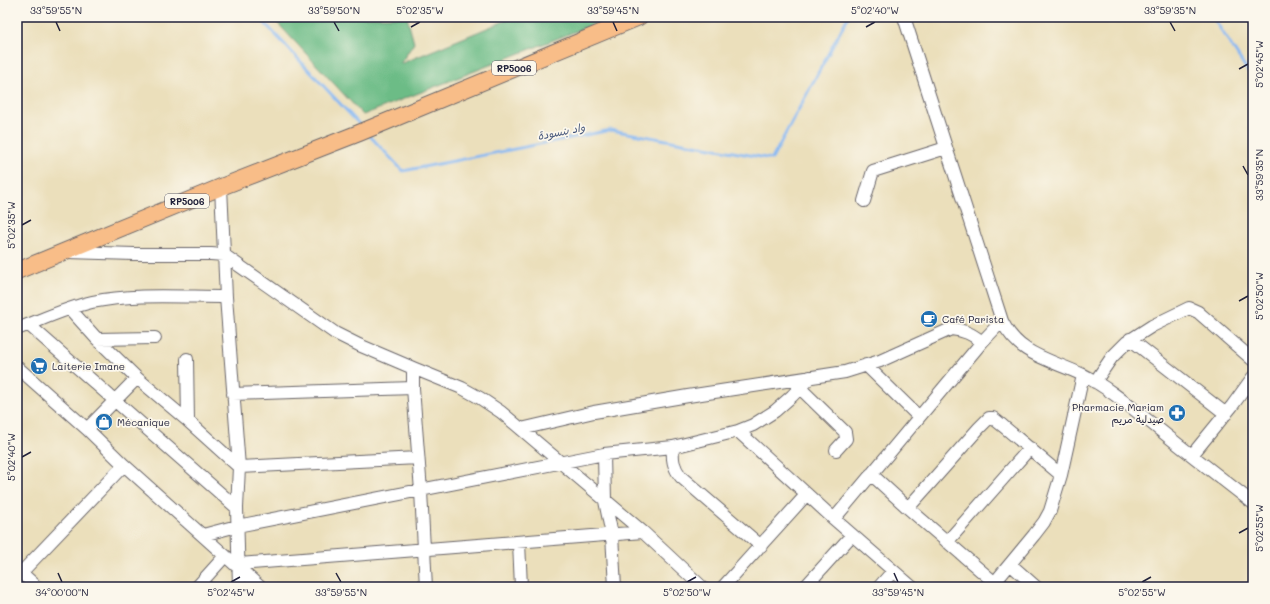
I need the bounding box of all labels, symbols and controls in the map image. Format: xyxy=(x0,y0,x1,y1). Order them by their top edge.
text: 33°59'55"N xyxy=(30,3,82,17)
text: 33°59'50"N xyxy=(308,3,360,17)
text: 5°02'35"W xyxy=(396,3,444,17)
text: 33°59'45"N xyxy=(587,3,639,17)
text: 5°02'40"W xyxy=(851,3,899,17)
text: 33°59'35"N xyxy=(1144,3,1196,17)
text: 5°02'45"W xyxy=(1252,40,1266,88)
road number: RP5006 xyxy=(492,61,536,75)
water label: واد بنسودة xyxy=(536,119,586,143)
text: 33°59'35"N xyxy=(1252,149,1266,201)
road number: RP5006 xyxy=(165,194,209,208)
text: 5°02'35"W xyxy=(4,201,18,249)
text: 5°02'50"W xyxy=(1252,272,1266,320)
cafe icon: Café Parista xyxy=(919,309,939,329)
place label: Café Parista xyxy=(942,312,1004,326)
supermarket icon: Laiterie Imane xyxy=(29,356,49,376)
place label: Laiterie Imane xyxy=(52,359,125,373)
place label: Pharmacie Mariam صيدلية مريم xyxy=(1072,400,1164,427)
pharmacy icon: Pharmacie Mariam صيدلية مريم xyxy=(1167,403,1187,423)
shop icon: Mécanique xyxy=(94,412,114,432)
place label: Mécanique xyxy=(117,415,170,429)
text: 5°02'40"W xyxy=(4,433,18,481)
text: 5°02'55"W xyxy=(1252,504,1266,552)
text: 34°00'00"N xyxy=(35,585,89,599)
text: 5°02'45"W xyxy=(207,585,255,599)
text: 33°59'55"N xyxy=(315,585,367,599)
text: 5°02'50"W xyxy=(663,585,711,599)
text: 33°59'45"N xyxy=(872,585,924,599)
text: 5°02'55"W xyxy=(1118,585,1166,599)

